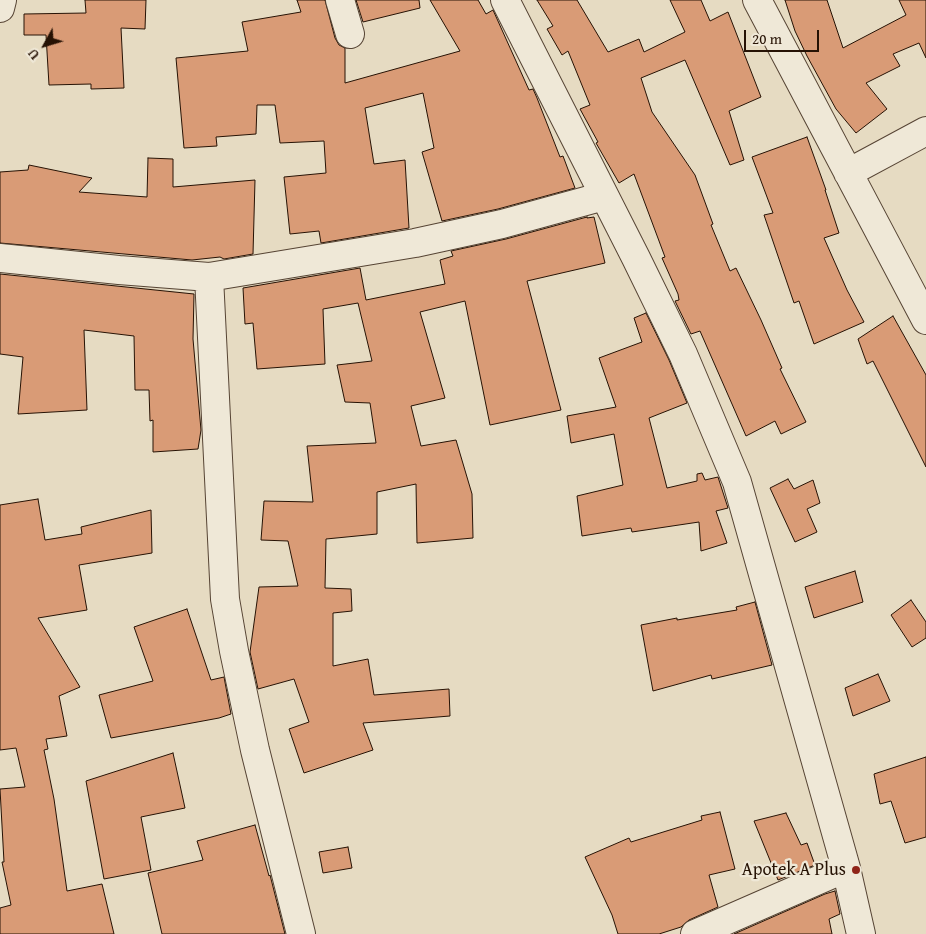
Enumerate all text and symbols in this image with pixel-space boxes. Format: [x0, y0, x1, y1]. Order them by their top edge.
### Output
north arrow [20, 20, 70, 70]
scale bar [746, 20, 821, 52]
text: 20 m [752, 28, 782, 49]
text: U [23, 44, 44, 64]
place label: Apotek A Plus [742, 859, 846, 881]
marker: Apotek A Plus [850, 864, 862, 876]

